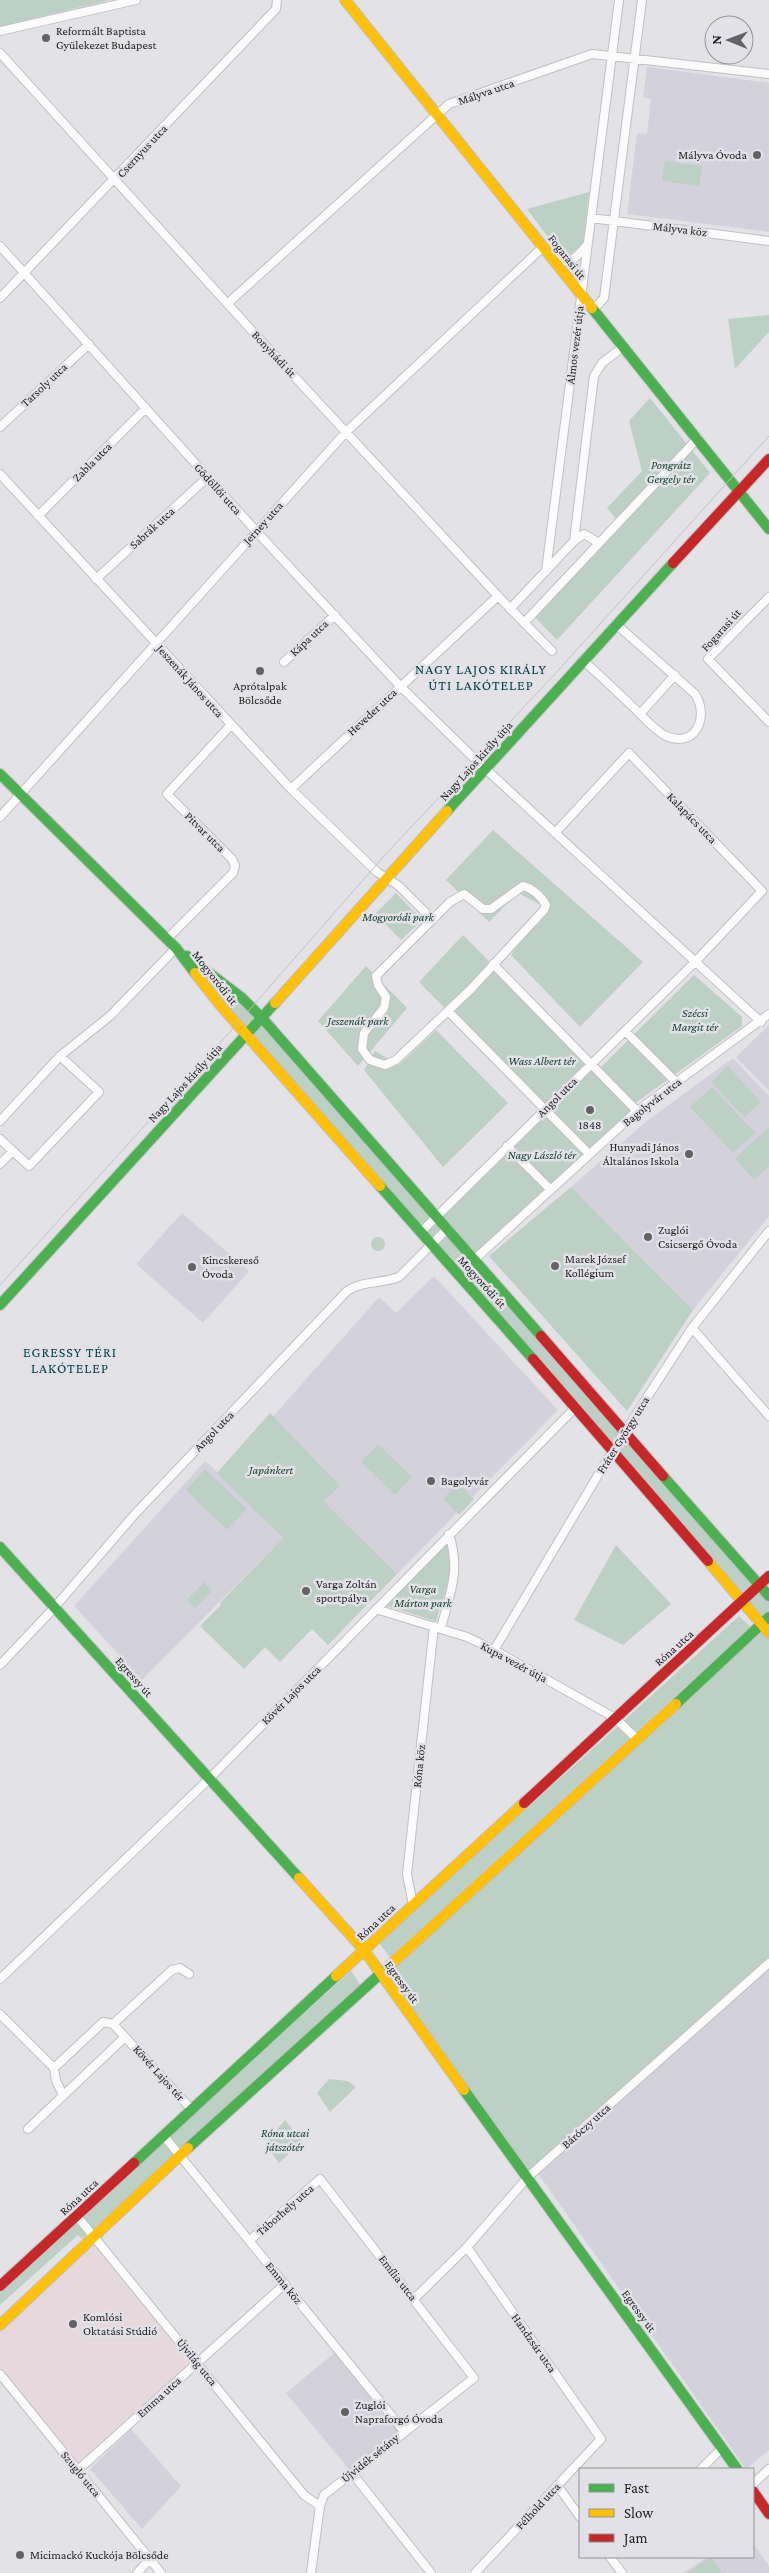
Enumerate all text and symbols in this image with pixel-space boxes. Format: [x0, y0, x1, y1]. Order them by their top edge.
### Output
north arrow [704, 15, 754, 65]
place label: Reformált Baptista Gyülekezet Budapest [56, 24, 157, 52]
marker: Reformált Baptista Gyülekezet Budapest [40, 32, 52, 44]
text: N [708, 34, 724, 45]
street label: Mályva utca [456, 76, 516, 108]
street label: Csernyus utca [114, 121, 170, 180]
place label: Mályva Óvoda [678, 148, 747, 162]
marker: Mályva Óvoda [751, 149, 763, 161]
street label: Mályva köz [652, 219, 708, 239]
street label: Fogarasi út [545, 232, 589, 283]
street label: Álmos vezér útja [563, 305, 587, 385]
street label: Bonyhádi út [249, 328, 300, 381]
street label: Tarsoly utca [18, 360, 70, 410]
street label: Zabla utca [69, 439, 115, 485]
park label: Pongrátz Gergely tér [647, 458, 696, 486]
street label: Gödöllői utca [191, 460, 245, 518]
street label: Jerney utca [239, 498, 286, 548]
street label: Sabrák utca [127, 504, 178, 552]
street label: Fogarasi út [698, 605, 745, 654]
street label: Kápa utca [287, 616, 331, 659]
street label: Jeszenák János utca [153, 641, 227, 721]
district label: NAGY LAJOS KIRÁLY ÚTI LAKÓTELEP [415, 661, 547, 693]
marker: Aprótalpak Bölcsőde [254, 665, 266, 677]
place label: Aprótalpak Bölcsőde [233, 679, 287, 707]
street label: Heveder utca [344, 685, 400, 739]
street label: Nagy Lajos király útja [436, 718, 516, 804]
street label: Kalapács utca [664, 790, 720, 847]
street label: Pitvar utca [182, 809, 228, 855]
park label: Mogyoródi park [361, 910, 435, 924]
street label: Mogyoródi út [189, 948, 241, 1009]
park label: Szécsi Margit tér [671, 1006, 719, 1034]
park label: Jeszenák park [326, 1014, 389, 1028]
street label: Nagy Lajos király útja [145, 1040, 225, 1125]
park label: Wass Albert tér [508, 1054, 577, 1068]
street label: Angol utca [534, 1074, 580, 1120]
street label: Bagolyvár utca [620, 1074, 685, 1129]
marker: 1848 [584, 1104, 596, 1116]
place label: 1848 [578, 1118, 602, 1132]
place label: Hunyadi János Általános Iskola [603, 1140, 679, 1168]
park label: Nagy László tér [508, 1148, 577, 1162]
marker: Hunyadi János Általános Iskola [683, 1148, 695, 1160]
place label: Zuglói Csicsergő Óvoda [658, 1223, 738, 1251]
marker: Zuglói Csicsergő Óvoda [642, 1231, 654, 1243]
place label: Marek József Kollégium [565, 1252, 627, 1280]
place label: Kincskereső Óvoda [202, 1253, 259, 1281]
street label: Mogyoródi út [455, 1253, 510, 1312]
marker: Marek József Kollégium [549, 1260, 561, 1272]
marker: Kincskereső Óvoda [186, 1261, 198, 1273]
district label: EGRESSY TÉRI LAKÓTELEP [23, 1344, 117, 1376]
street label: Fráter György utca [594, 1393, 653, 1476]
street label: Angol utca [191, 1407, 237, 1454]
park label: Japánkert [247, 1463, 293, 1477]
place label: Bagolyvár [441, 1474, 490, 1488]
marker: Bagolyvár [425, 1475, 437, 1487]
place label: Varga Zoltán sportpálya [316, 1577, 377, 1605]
park label: Varga Márton park [393, 1582, 452, 1610]
marker: Varga Zoltán sportpálya [300, 1585, 312, 1597]
street label: Róna utca [652, 1627, 697, 1669]
street label: Kupa vezér útja [478, 1639, 550, 1686]
street label: Egressy út [112, 1654, 156, 1701]
street label: Kövér Lajos utca [258, 1662, 324, 1728]
street label: Róna köz [410, 1744, 428, 1788]
street label: Róna utca [354, 1900, 398, 1943]
street label: Egressy út [382, 1958, 423, 2007]
street label: Kövér Lajos tér [130, 2042, 188, 2104]
street label: Báróczy utca [559, 2100, 614, 2151]
park label: Róna utcai játszótér [261, 2126, 310, 2154]
street label: Róna utca [57, 2175, 101, 2218]
street label: Táborhely utca [253, 2181, 317, 2239]
street label: Emília utca [376, 2252, 420, 2304]
street label: Emma köz [263, 2259, 305, 2307]
street label: Egressy út [619, 2287, 660, 2336]
place label: Komlósi Oktatási Stúdió [83, 2310, 157, 2338]
street label: Handzsár utca [509, 2311, 560, 2376]
marker: Komlósi Oktatási Stúdió [67, 2318, 79, 2330]
street label: Újvilág utca [174, 2335, 221, 2389]
street label: Emma utca [134, 2373, 184, 2420]
place label: Zuglói Napraforgó Óvoda [355, 2398, 443, 2426]
marker: Zuglói Napraforgó Óvoda [339, 2406, 351, 2418]
street label: Újvidék sétány [338, 2430, 402, 2486]
street label: Szugló utca [58, 2448, 104, 2500]
legend [579, 2468, 754, 2558]
street label: Félhold utca [513, 2479, 564, 2532]
text: Fast [624, 2480, 650, 2496]
text: Slow [624, 2505, 654, 2521]
text: Jam [622, 2530, 647, 2547]
place label: Micimackó Kuckója Bölcsőde [30, 2548, 168, 2562]
marker: Micimackó Kuckója Bölcsőde [14, 2549, 26, 2561]

